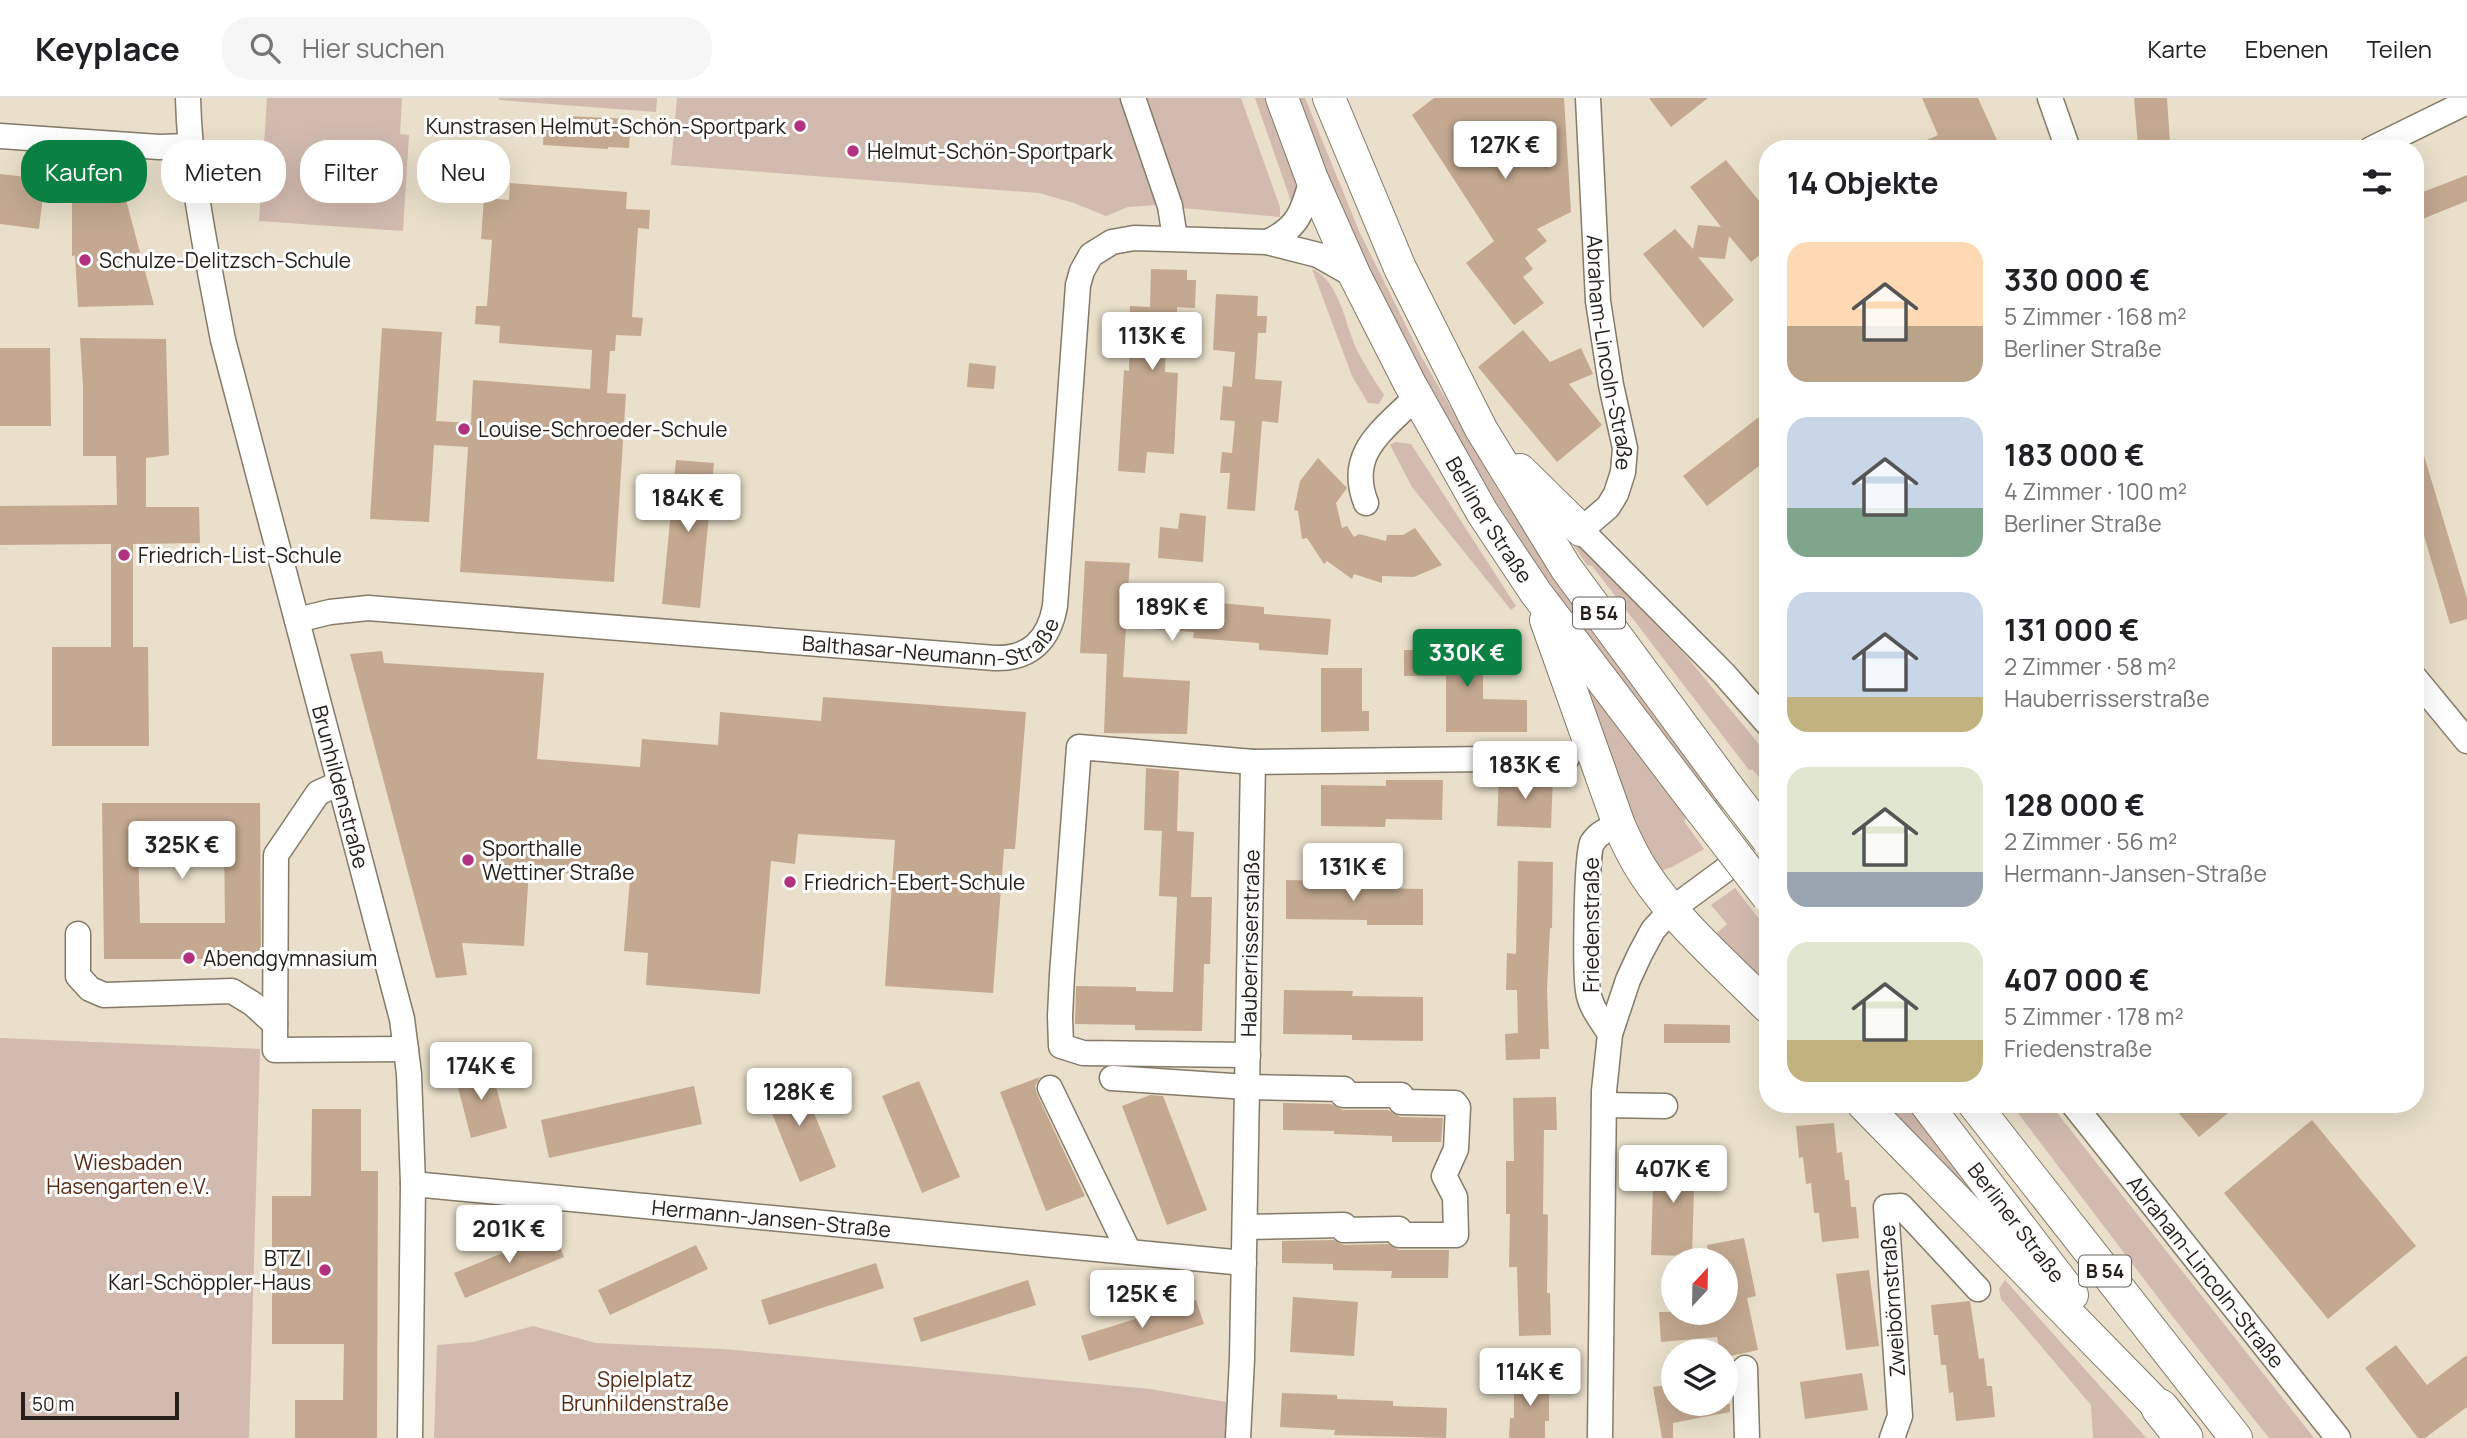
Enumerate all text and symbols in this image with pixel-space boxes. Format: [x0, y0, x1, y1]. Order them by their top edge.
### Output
search box [222, 17, 712, 80]
text: Keyplace [35, 26, 180, 71]
icon: search [246, 29, 284, 67]
text: Hier suchen [302, 30, 445, 66]
text: Karte [2147, 32, 2207, 65]
text: Ebenen [2245, 32, 2328, 65]
text: Teilen [2366, 32, 2432, 65]
place label: Kunstrasen Helmut-Schön-Sportpark [426, 112, 787, 140]
marker: Kunstrasen Helmut-Schön-Sportpark [792, 118, 808, 134]
pin: 127K € [1448, 122, 1562, 181]
text: 127K € [1470, 128, 1540, 160]
place label: Helmut-Schön-Sportpark [867, 137, 1113, 165]
chip: Kaufen [21, 140, 147, 203]
chip: Mieten [161, 140, 286, 203]
chip: Filter [300, 140, 403, 203]
chip: Neu [417, 140, 510, 203]
marker: Helmut-Schön-Sportpark [845, 143, 861, 159]
text: 14 Objekte [1787, 162, 1938, 203]
icon: filters [2358, 163, 2396, 201]
street label: Abraham-Lincoln-Straße [1581, 234, 1639, 472]
place label: Schulze-Delitzsch-Schule [99, 246, 351, 274]
marker: Schulze-Delitzsch-Schule [77, 252, 93, 268]
text: 330 000 € [2004, 259, 2150, 300]
icon: home [1843, 270, 1927, 354]
text: 5 Zimmer · 168 m² [2004, 300, 2186, 332]
pin: 113K € [1095, 313, 1209, 372]
text: 113K € [1118, 319, 1186, 351]
text: Berliner Straße [2004, 332, 2162, 364]
place label: Louise-Schroeder-Schule [478, 415, 728, 443]
marker: Louise-Schroeder-Schule [456, 421, 472, 437]
text: 183 000 € [2004, 434, 2145, 475]
icon: home [1843, 445, 1927, 529]
street label: Berliner Straße [1440, 451, 1539, 588]
pin: 184K € [631, 474, 745, 534]
text: 4 Zimmer · 100 m² [2004, 475, 2187, 507]
text: 184K € [652, 481, 724, 513]
text: Berliner Straße [2004, 507, 2162, 539]
place label: Friedrich-List-Schule [138, 541, 342, 569]
marker: Friedrich-List-Schule [116, 547, 132, 563]
pin: 189K € [1115, 584, 1229, 643]
text: 189K € [1135, 590, 1209, 622]
road number: B 54 [1573, 598, 1625, 628]
text: 131 000 € [2004, 609, 2139, 650]
street label: Balthasar-Neumann-Straße [801, 614, 1065, 672]
icon: home [1843, 620, 1927, 704]
pin: 330K € [1410, 630, 1524, 689]
text: 330K € [1429, 636, 1505, 668]
text: 2 Zimmer · 58 m² [2004, 650, 2176, 682]
text: Hauberrisserstraße [2004, 682, 2210, 714]
street label: Brunhildenstraße [306, 702, 376, 872]
pin: 183K € [1468, 742, 1582, 801]
text: 183K € [1489, 748, 1561, 780]
text: 128 000 € [2004, 784, 2145, 825]
icon: home [1843, 795, 1927, 879]
pin: 325K € [125, 822, 239, 881]
text: 2 Zimmer · 56 m² [2004, 825, 2177, 857]
text: 325K € [144, 828, 220, 860]
place label: Sporthalle Wettiner Straße [482, 834, 635, 886]
pin: 131K € [1296, 844, 1410, 903]
street label: Hauberrisserstraße [1234, 849, 1265, 1037]
text: 131K € [1319, 850, 1387, 882]
marker: Sporthalle Wettiner Straße [460, 852, 476, 868]
street label: Friedenstraße [1577, 857, 1605, 993]
text: Hermann-Jansen-Straße [2004, 857, 2267, 889]
place label: Friedrich-Ebert-Schule [804, 868, 1025, 896]
marker: Friedrich-Ebert-Schule [782, 874, 798, 890]
place label: Abendgymnasium [203, 944, 377, 972]
marker: Abendgymnasium [181, 950, 197, 966]
text: 407 000 € [2004, 959, 2150, 1000]
icon: home [1843, 970, 1927, 1054]
text: 5 Zimmer · 178 m² [2004, 1000, 2184, 1032]
text: Friedenstraße [2004, 1032, 2152, 1064]
pin: 174K € [424, 1042, 538, 1102]
text: 174K € [446, 1049, 516, 1081]
pin: 128K € [742, 1068, 856, 1128]
text: 128K € [763, 1075, 835, 1107]
pin: 407K € [1616, 1146, 1730, 1205]
park label: Wiesbaden Hasengarten e.V. [46, 1148, 210, 1200]
text: 407K € [1635, 1152, 1711, 1184]
street label: Berliner Straße [1962, 1157, 2071, 1288]
street label: Abraham-Lincoln-Straße [2121, 1170, 2291, 1374]
street label: Hermann-Jansen-Straße [651, 1193, 892, 1243]
pin: 201K € [452, 1206, 566, 1265]
text: 201K € [472, 1212, 546, 1244]
street label: Zweibörnstraße [1873, 1224, 1911, 1378]
place label: BTZ I Karl-Schöppler-Haus [108, 1244, 311, 1296]
north arrow [1661, 1248, 1738, 1325]
map controls [1661, 1248, 1738, 1416]
road number: B 54 [2079, 1256, 2131, 1287]
marker: BTZ I Karl-Schöppler-Haus [317, 1262, 333, 1278]
pin: 125K € [1085, 1270, 1199, 1330]
text: 125K € [1106, 1277, 1178, 1309]
button: layers [1661, 1339, 1738, 1416]
pin: 114K € [1473, 1348, 1587, 1408]
text: 114K € [1496, 1355, 1564, 1387]
park label: Spielplatz Brunhildenstraße [561, 1365, 729, 1417]
scale bar [21, 1389, 178, 1421]
text: 50 m [32, 1391, 74, 1417]

